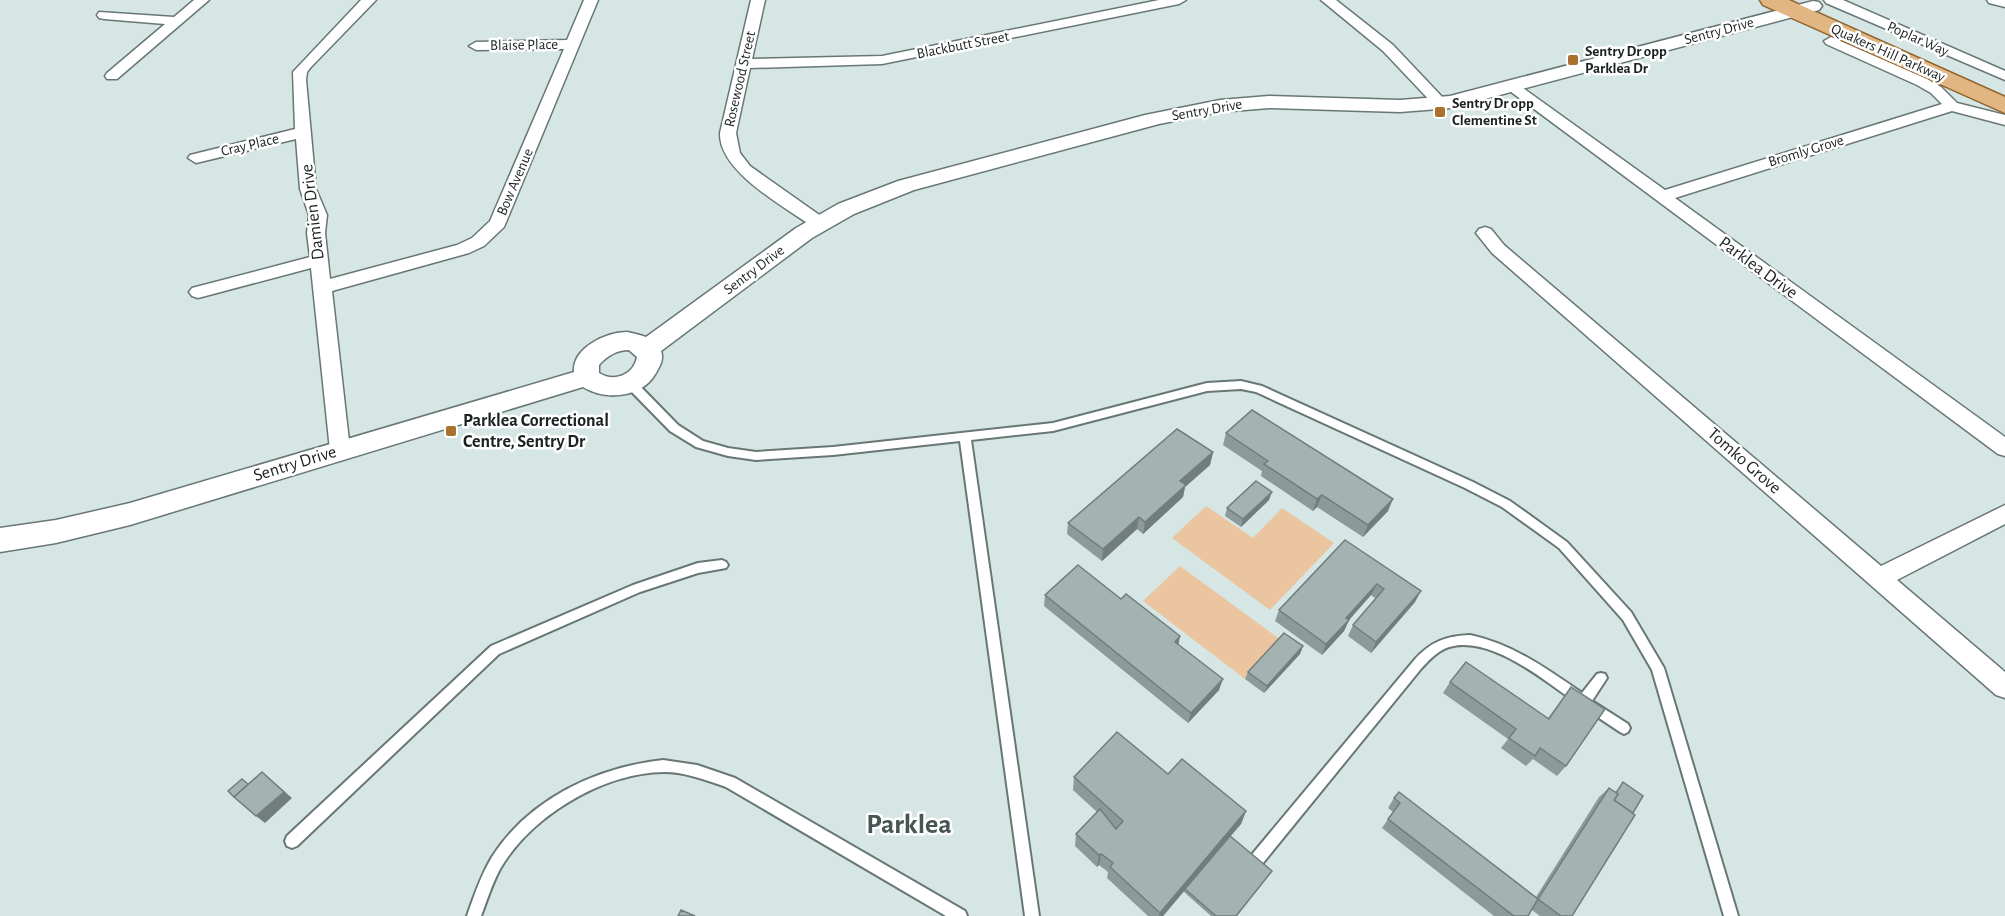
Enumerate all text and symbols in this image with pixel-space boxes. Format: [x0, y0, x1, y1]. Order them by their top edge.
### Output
street label: Sentry Drive [1683, 15, 1755, 47]
street label: Poplar Way [1885, 19, 1952, 59]
street label: Quakers Hill Parkway [1829, 21, 1948, 85]
street label: Rosewood Street [722, 29, 758, 128]
street label: Blackbutt Street [915, 29, 1011, 61]
street label: Blaise Place [490, 37, 558, 53]
place label: Sentry Dr opp Parklea Dr [1585, 44, 1667, 76]
marker: Sentry Dr opp Parklea Dr [1566, 53, 1580, 67]
street label: Sentry Drive [1171, 96, 1244, 124]
place label: Sentry Dr opp Clementine St [1452, 96, 1537, 128]
marker: Sentry Dr opp Clementine St [1433, 105, 1447, 119]
street label: Cray Place [220, 131, 280, 159]
street label: Bromly Grove [1766, 132, 1846, 170]
street label: Bow Avenue [494, 146, 536, 218]
street label: Damien Drive [298, 163, 328, 261]
street label: Parklea Drive [1715, 234, 1801, 302]
street label: Sentry Drive [721, 242, 787, 297]
place label: Parklea Correctional Centre, Sentry Dr [463, 412, 609, 451]
marker: Parklea Correctional Centre, Sentry Dr [444, 424, 458, 438]
street label: Tomko Grove [1704, 424, 1784, 498]
street label: Sentry Drive [251, 443, 339, 485]
district label: Parklea [866, 811, 952, 839]

